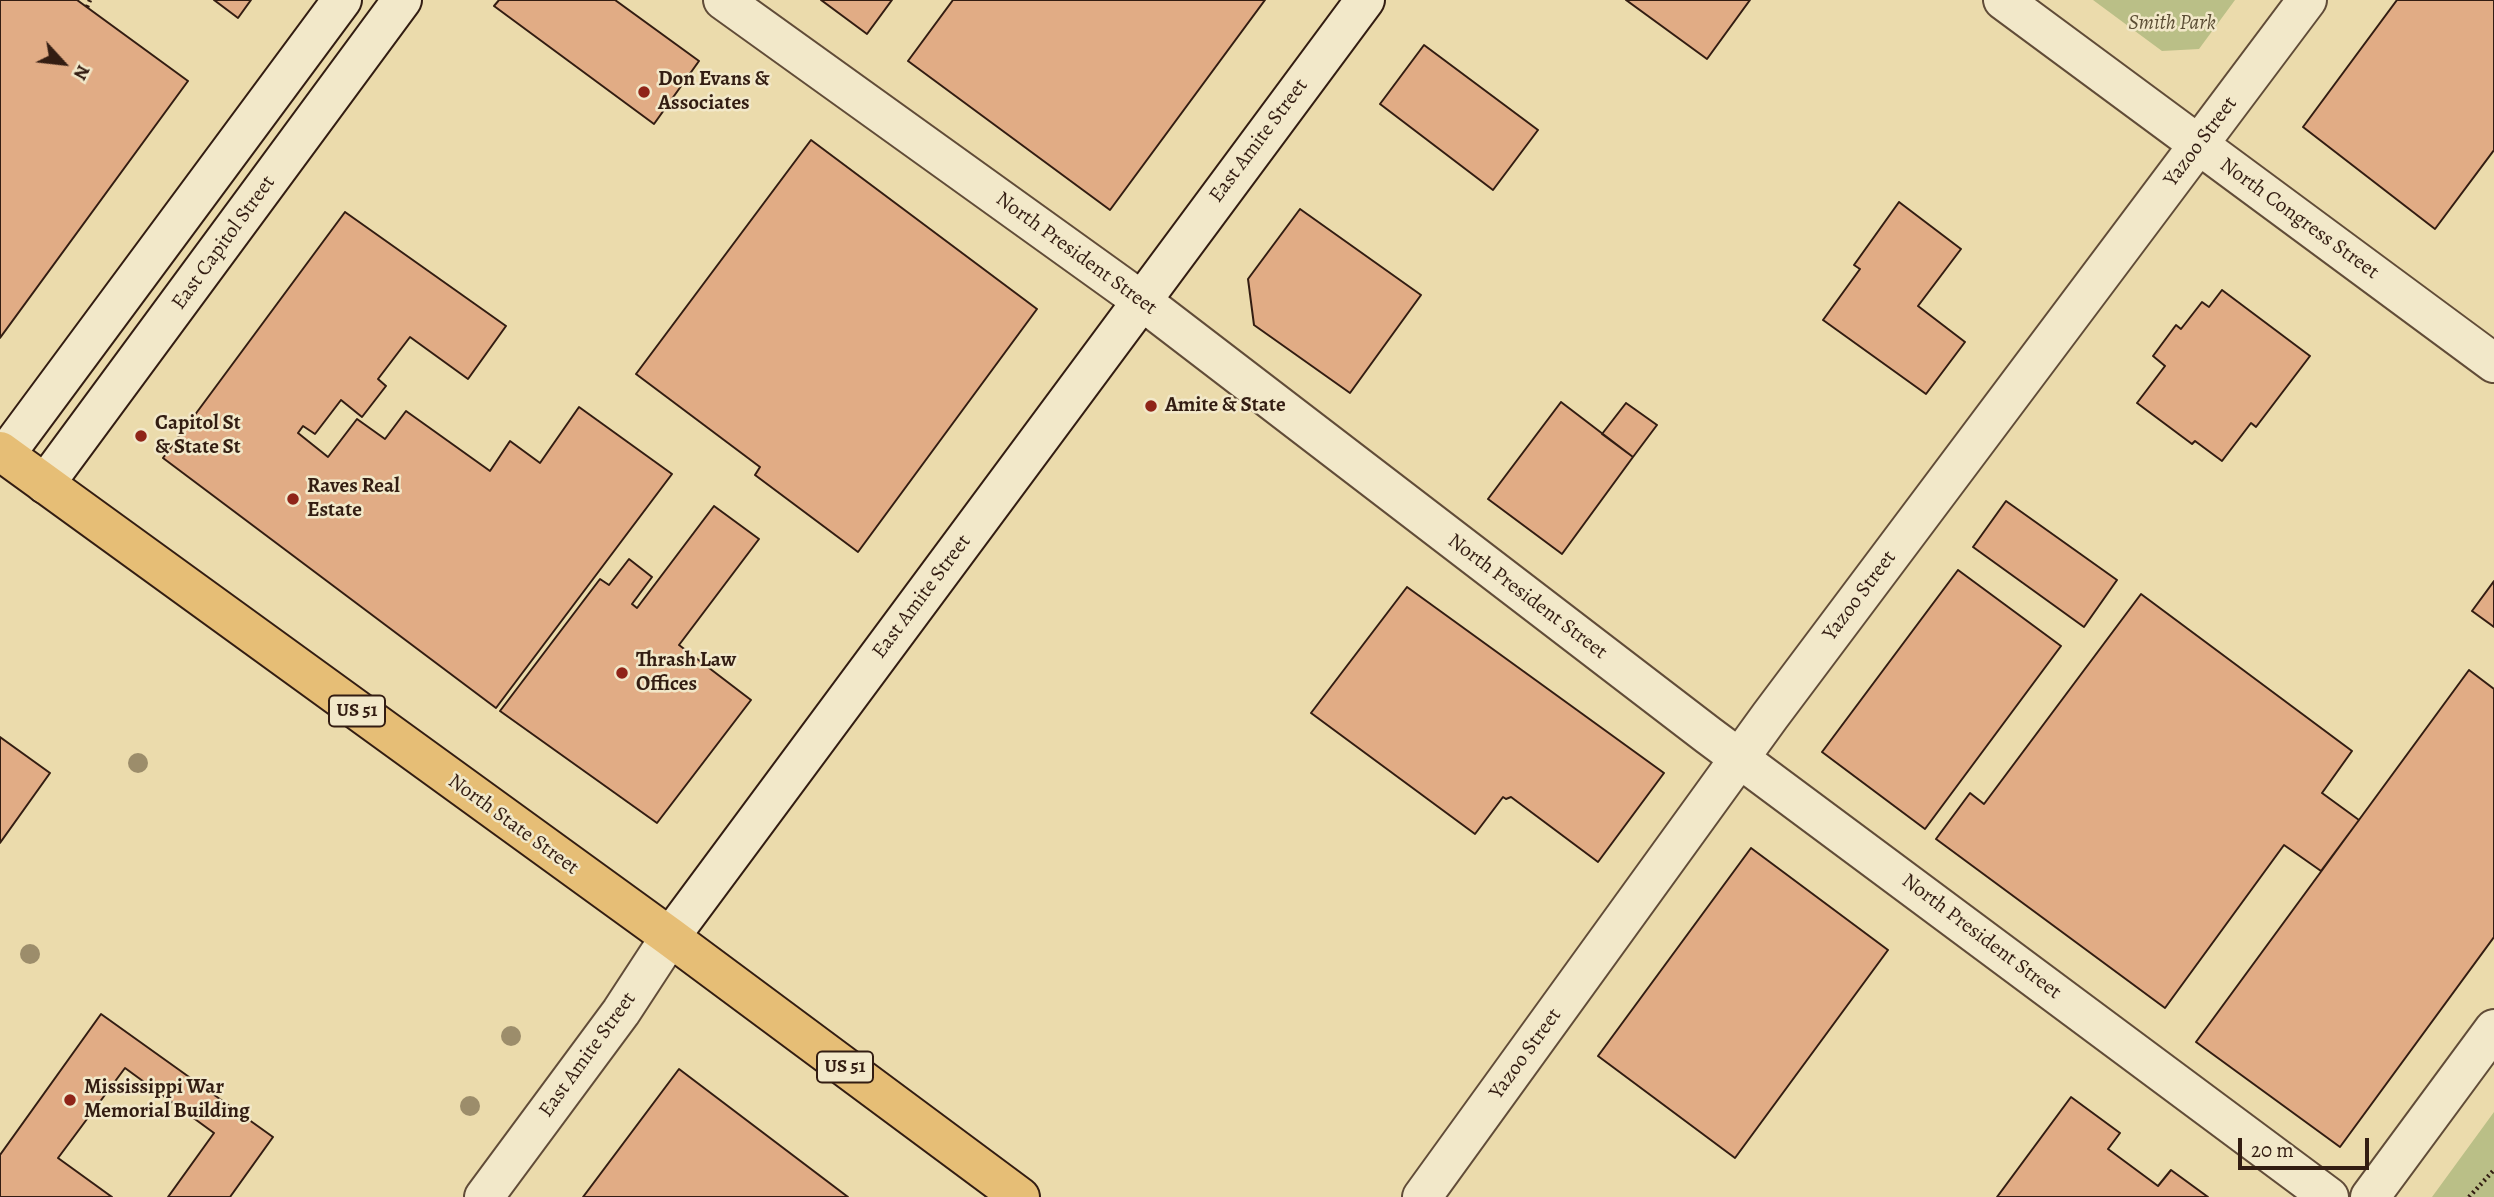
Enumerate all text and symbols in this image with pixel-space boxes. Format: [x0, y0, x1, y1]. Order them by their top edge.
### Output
park label: Smith Park [2128, 11, 2216, 37]
north arrow [28, 28, 98, 98]
text: N [67, 60, 96, 85]
place label: Don Evans & Associates [658, 67, 770, 117]
street label: East Amite Street [1204, 74, 1314, 208]
marker: Don Evans & Associates [636, 84, 652, 100]
street label: Yazoo Street [2159, 92, 2243, 192]
street label: North Congress Street [2214, 153, 2384, 285]
street label: East Capitol Street [167, 171, 281, 315]
street label: North President Street [990, 187, 1162, 321]
place label: Amite & State [1165, 393, 1286, 419]
marker: Amite & State [1143, 398, 1159, 414]
place label: Capitol St & State St [155, 411, 241, 461]
marker: Capitol St & State St [133, 428, 149, 444]
place label: Raves Real Estate [307, 474, 400, 524]
marker: Raves Real Estate [285, 491, 301, 507]
street label: North President Street [1442, 529, 1612, 665]
street label: East Amite Street [867, 530, 977, 664]
street label: Yazoo Street [1818, 546, 1902, 646]
place label: Thrash Law Offices [636, 648, 736, 698]
marker: Thrash Law Offices [614, 665, 630, 681]
road number: US 51 [329, 696, 385, 726]
street label: North State Street [443, 769, 583, 881]
street label: North President Street [1896, 869, 2066, 1005]
street label: East Amite Street [534, 987, 642, 1123]
street label: Yazoo Street [1485, 1004, 1567, 1104]
road number: US 51 [817, 1051, 873, 1082]
place label: Mississippi War Memorial Building [84, 1075, 250, 1125]
marker: Mississippi War Memorial Building [62, 1092, 78, 1108]
scale bar [2242, 1124, 2373, 1168]
text: 20 m [2251, 1136, 2294, 1164]

